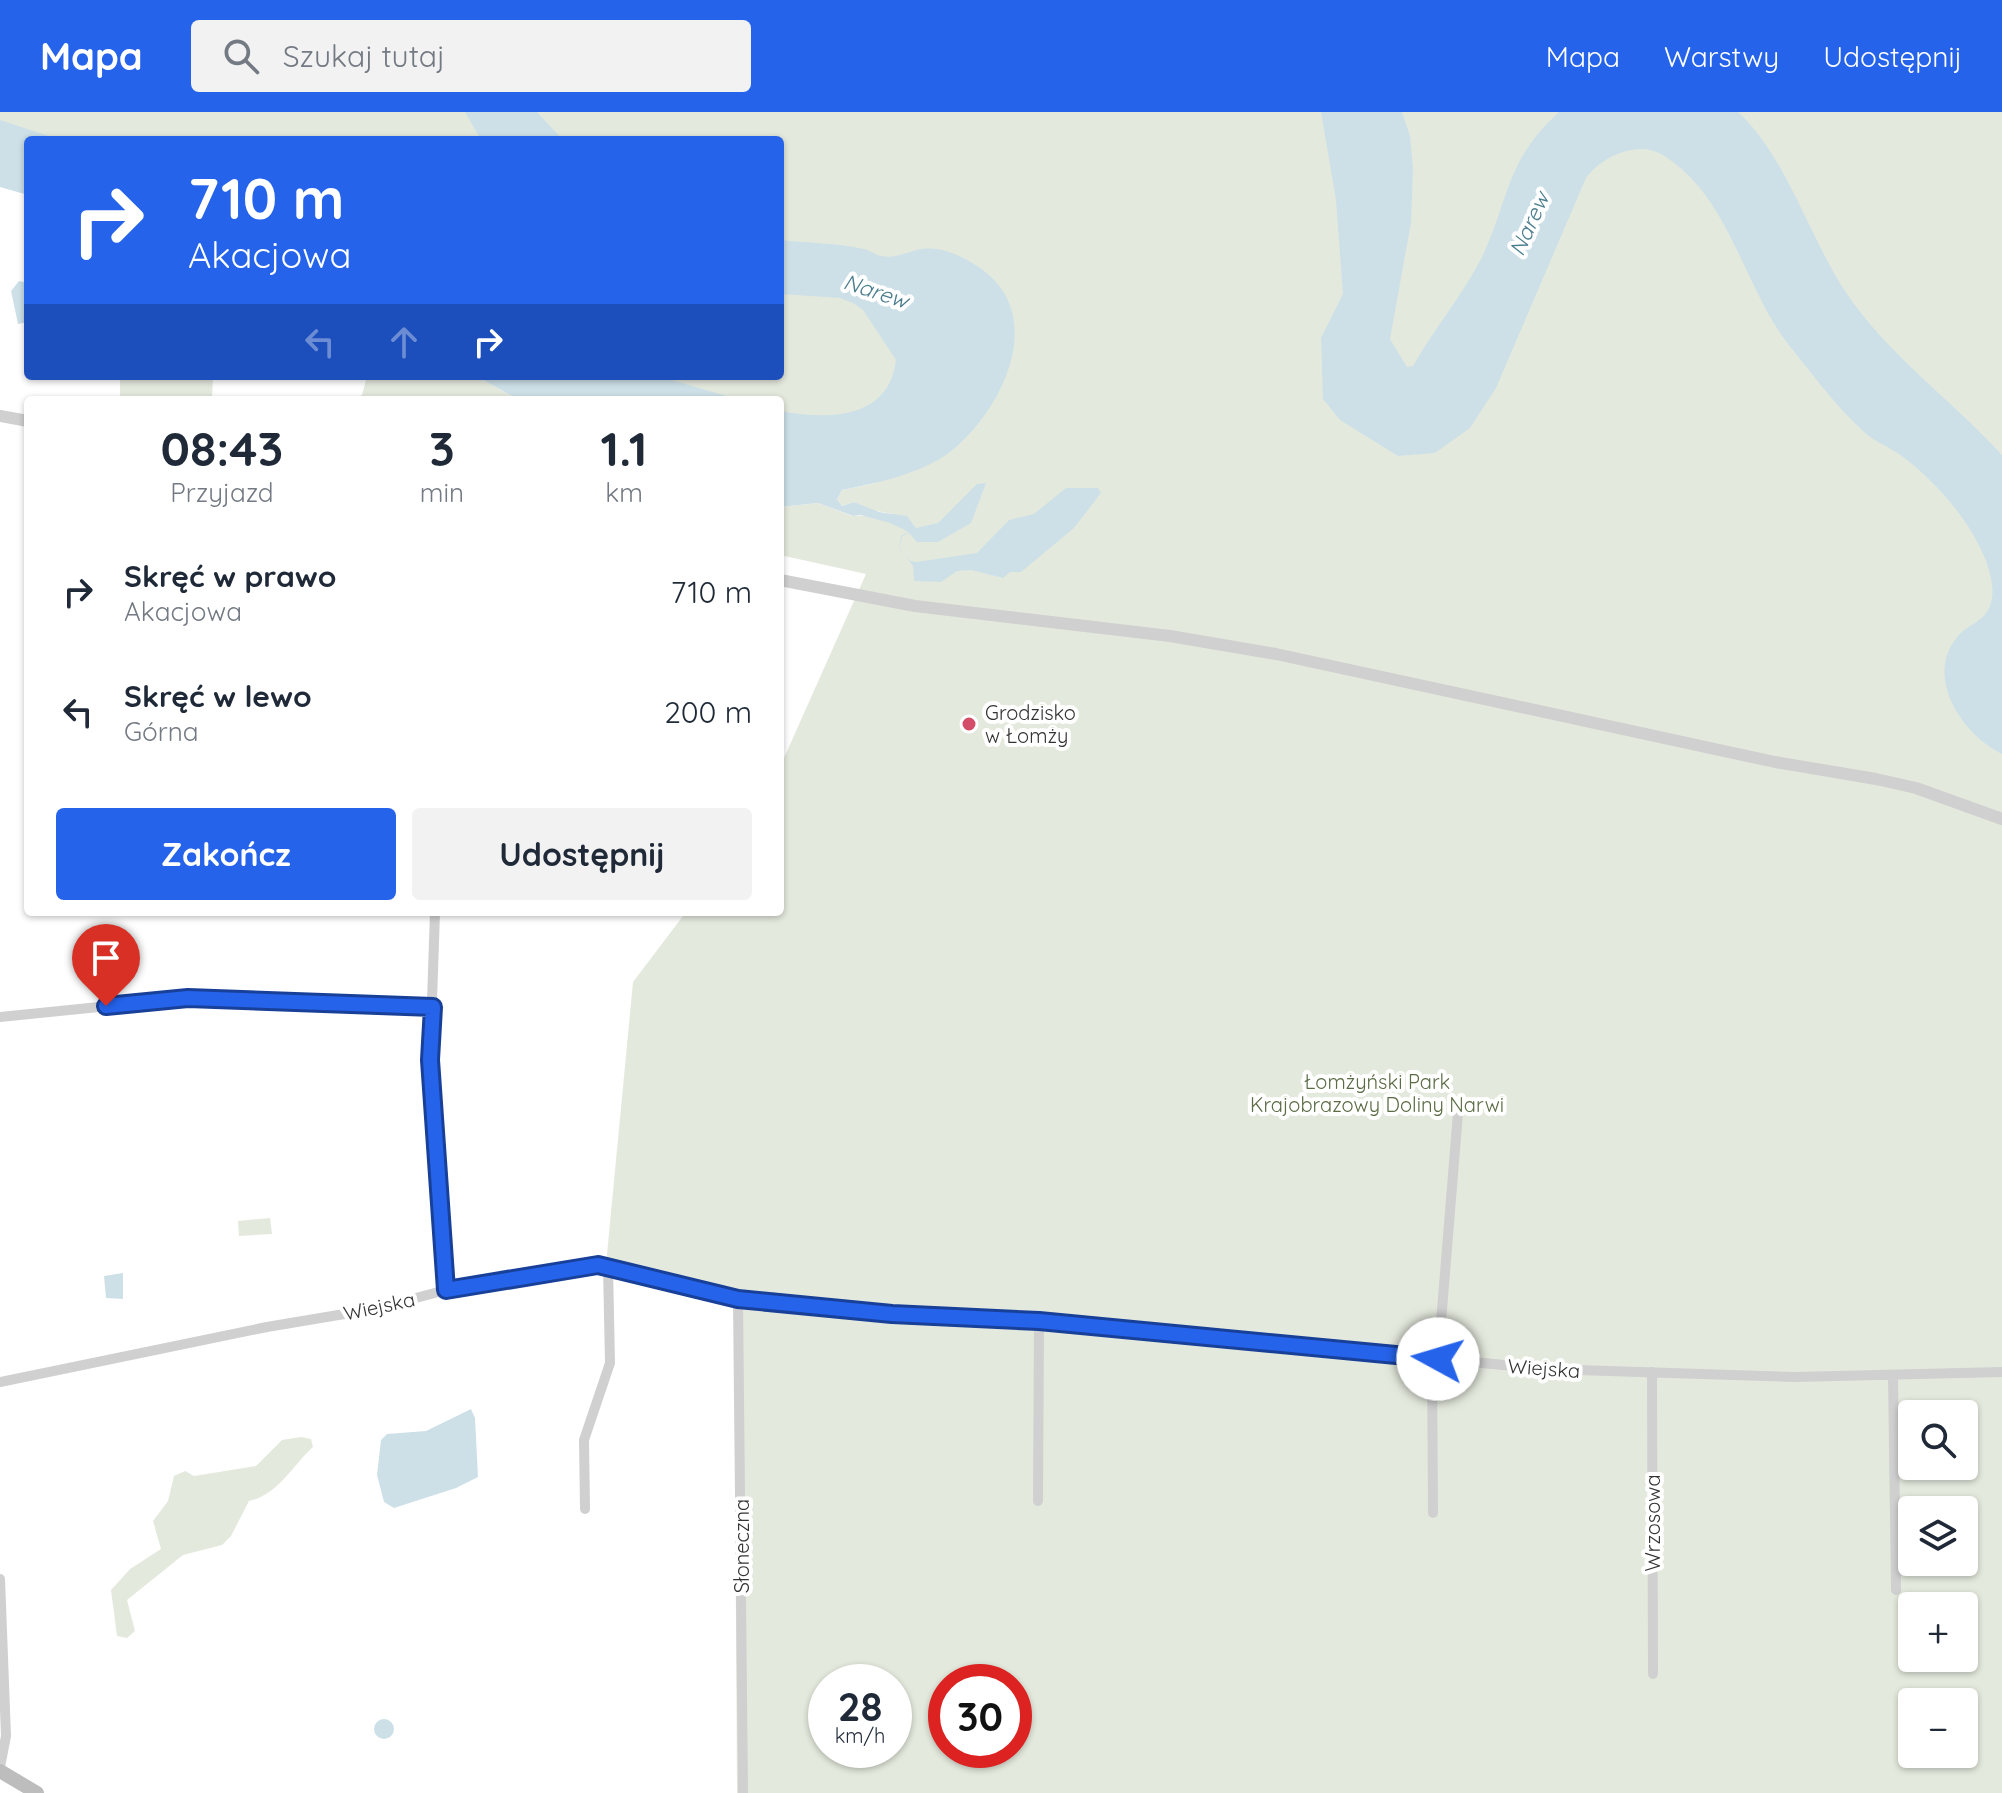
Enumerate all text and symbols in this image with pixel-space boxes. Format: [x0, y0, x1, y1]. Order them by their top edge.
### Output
search box [191, 20, 751, 92]
text: Mapa [40, 32, 143, 80]
icon: search [219, 34, 263, 78]
text: Szukaj tutaj [283, 37, 445, 75]
text: Mapa [1546, 39, 1620, 74]
text: Warstwy [1664, 39, 1779, 74]
text: Udostępnij [1823, 39, 1962, 74]
text: 710 m [188, 163, 344, 233]
icon: right [56, 168, 160, 272]
water label: Narew [1503, 186, 1556, 260]
text: Akacjowa [188, 232, 351, 277]
water label: Narew [840, 267, 914, 315]
icon: left [298, 320, 342, 364]
icon: ahead [382, 320, 426, 364]
icon: right [466, 320, 510, 364]
text: 08:43 [160, 418, 283, 478]
text: 3 [429, 418, 455, 478]
text: 1.1 [601, 418, 648, 478]
text: Przyjazd [170, 476, 274, 509]
text: min [420, 476, 464, 509]
text: km [605, 476, 643, 509]
text: Skręć w prawo [124, 557, 336, 595]
icon: right [56, 570, 100, 614]
text: 710 m [671, 573, 752, 611]
text: Akacjowa [124, 595, 242, 628]
text: Skręć w lewo [124, 677, 312, 715]
icon: left [56, 690, 100, 734]
text: 200 m [664, 693, 752, 731]
place label: Grodzisko w Łomży [985, 700, 1076, 748]
text: Górna [124, 715, 199, 748]
marker: Grodzisko w Łomży [960, 715, 978, 733]
button: Zakończ [56, 808, 396, 900]
button: Udostępnij [412, 808, 752, 900]
pin [72, 924, 140, 1006]
icon: arrive [84, 936, 128, 980]
park label: Łomżyński Park Krajobrazowy Doliny Narwi [1250, 1069, 1504, 1117]
street label: Wiejska [341, 1286, 417, 1326]
position arrow [1396, 1317, 1480, 1401]
street label: Wiejska [1507, 1353, 1581, 1383]
map controls [1898, 1400, 1978, 1768]
button: search [1898, 1400, 1978, 1480]
street label: Wrzosowa [1640, 1474, 1665, 1572]
button: layers [1898, 1496, 1978, 1576]
street label: Słoneczna [729, 1499, 754, 1593]
button: + [1898, 1592, 1978, 1672]
speed limit sign: 30 [928, 1664, 1032, 1768]
text: 28 [838, 1681, 882, 1731]
button: − [1898, 1688, 1978, 1768]
text: km/h [835, 1723, 885, 1748]

